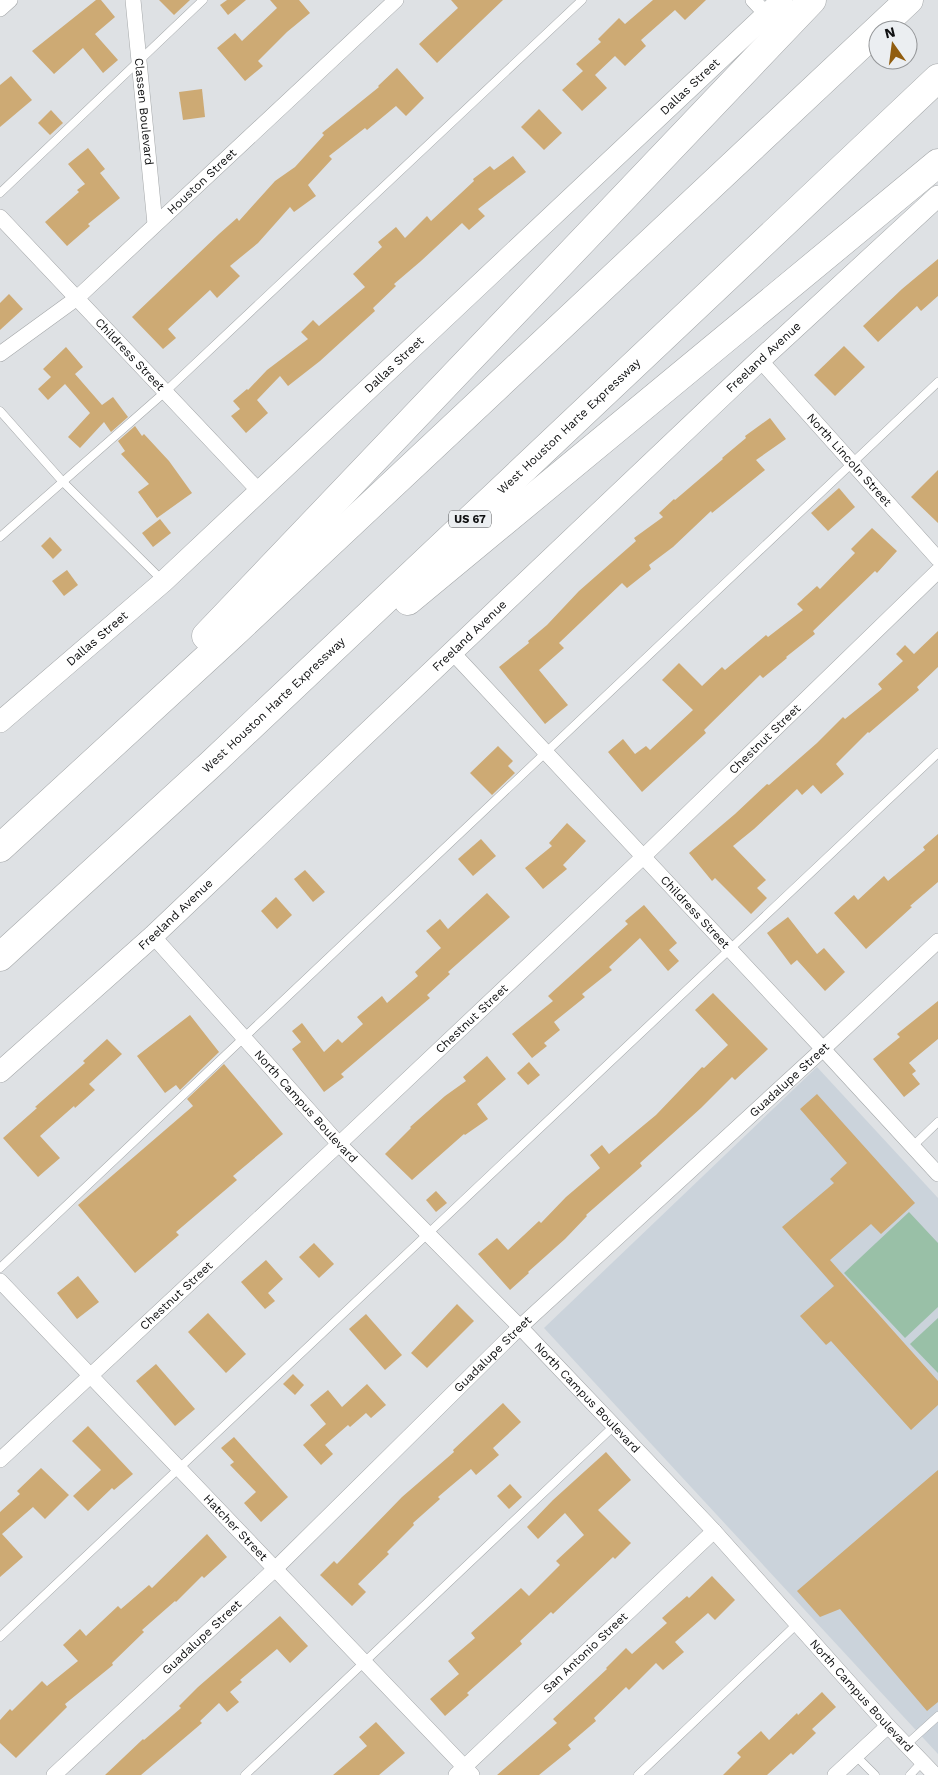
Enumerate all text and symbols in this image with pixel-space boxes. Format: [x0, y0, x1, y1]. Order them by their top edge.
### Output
north arrow [868, 20, 918, 70]
text: N [883, 23, 897, 41]
street label: Dallas Street [657, 55, 722, 118]
street label: Classen Boulevard [132, 57, 156, 166]
street label: Houston Street [164, 146, 239, 217]
street label: Childress Street [92, 315, 167, 394]
street label: Freeland Avenue [723, 319, 804, 395]
street label: Dallas Street [361, 334, 427, 396]
street label: West Houston Harte Expressway [495, 355, 644, 497]
street label: North Lincoln Street [804, 410, 895, 509]
road number: US 67 [449, 510, 491, 528]
street label: Freeland Avenue [429, 597, 510, 674]
street label: Dallas Street [64, 608, 131, 669]
street label: West Houston Harte Expressway [199, 634, 349, 776]
street label: Chestnut Street [726, 701, 803, 777]
street label: Childress Street [658, 873, 733, 951]
street label: Freeland Avenue [135, 876, 216, 953]
street label: Chestnut Street [433, 981, 511, 1056]
street label: Guadalupe Street [747, 1040, 832, 1120]
street label: North Campus Boulevard [251, 1047, 360, 1166]
street label: Chestnut Street [137, 1258, 215, 1333]
street label: Guadalupe Street [451, 1313, 534, 1395]
street label: North Campus Boulevard [532, 1340, 643, 1456]
street label: Hatcher Street [201, 1492, 270, 1564]
street label: Guadalupe Street [159, 1597, 244, 1678]
street label: San Antonio Street [540, 1609, 630, 1696]
street label: North Campus Boulevard [807, 1636, 916, 1755]

